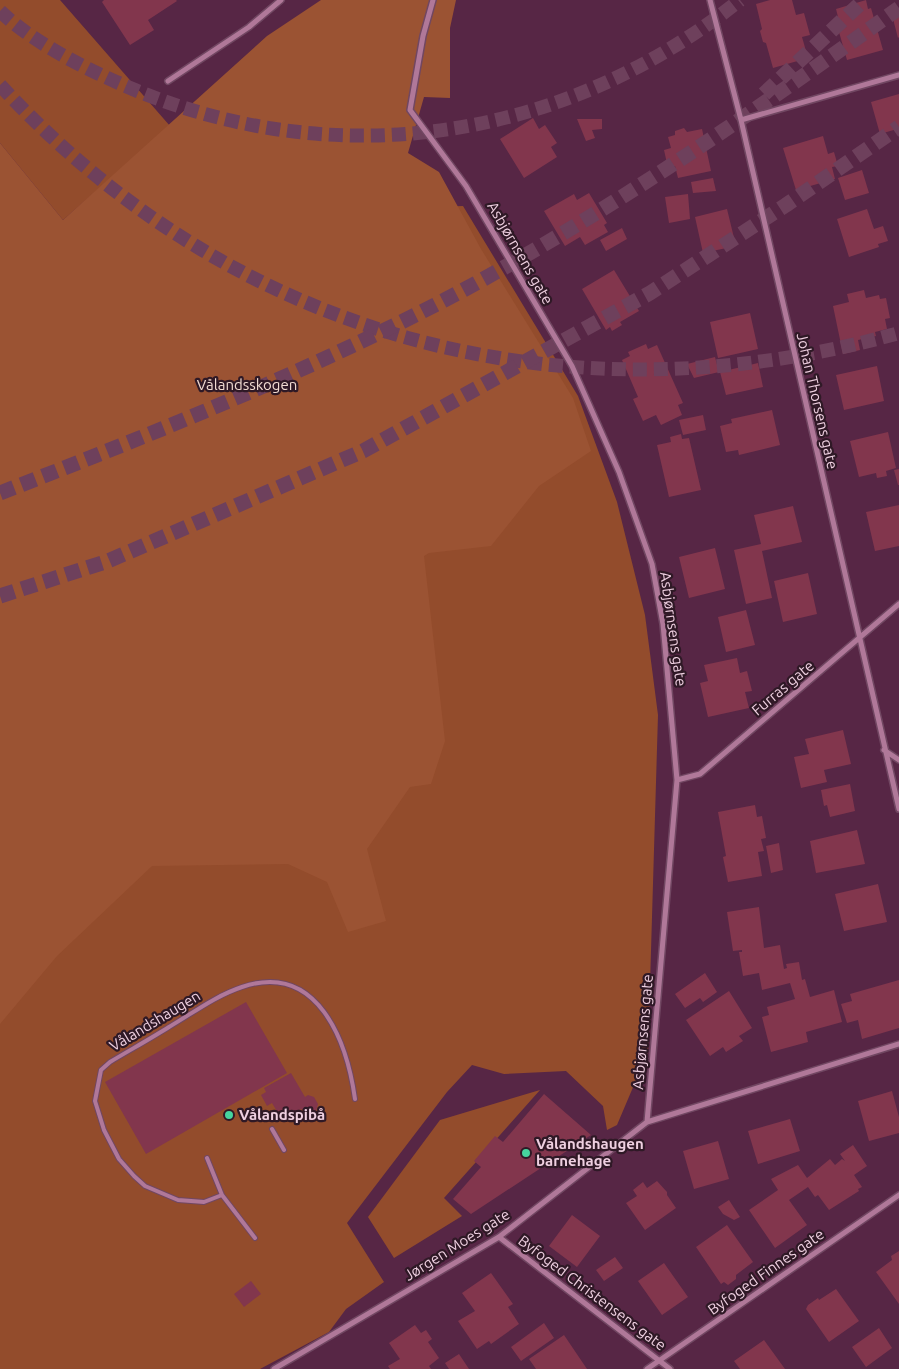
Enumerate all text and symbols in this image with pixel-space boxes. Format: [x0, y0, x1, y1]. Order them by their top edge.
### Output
street label: Asbjørnsens gate [484, 198, 557, 307]
street label: Johan Thorsens gate [794, 331, 841, 471]
park label: Vålandsskogen [197, 376, 297, 393]
street label: Asbjørnsens gate [657, 570, 690, 687]
street label: Furras gate [748, 657, 817, 718]
street label: Asbjørnsens gate [629, 974, 656, 1090]
street label: Vålandshaugen [106, 987, 203, 1054]
place label: Vålandspibå [239, 1106, 325, 1123]
marker: Vålandspibå [223, 1109, 235, 1121]
place label: Vålandshaugen barnehage [536, 1135, 644, 1169]
marker: Vålandshaugen barnehage [520, 1147, 532, 1159]
street label: Jørgen Moes gate [401, 1205, 513, 1284]
street label: Byfoged Finnes gate [704, 1225, 827, 1318]
street label: Byfoged Christensens gate [515, 1232, 669, 1354]

